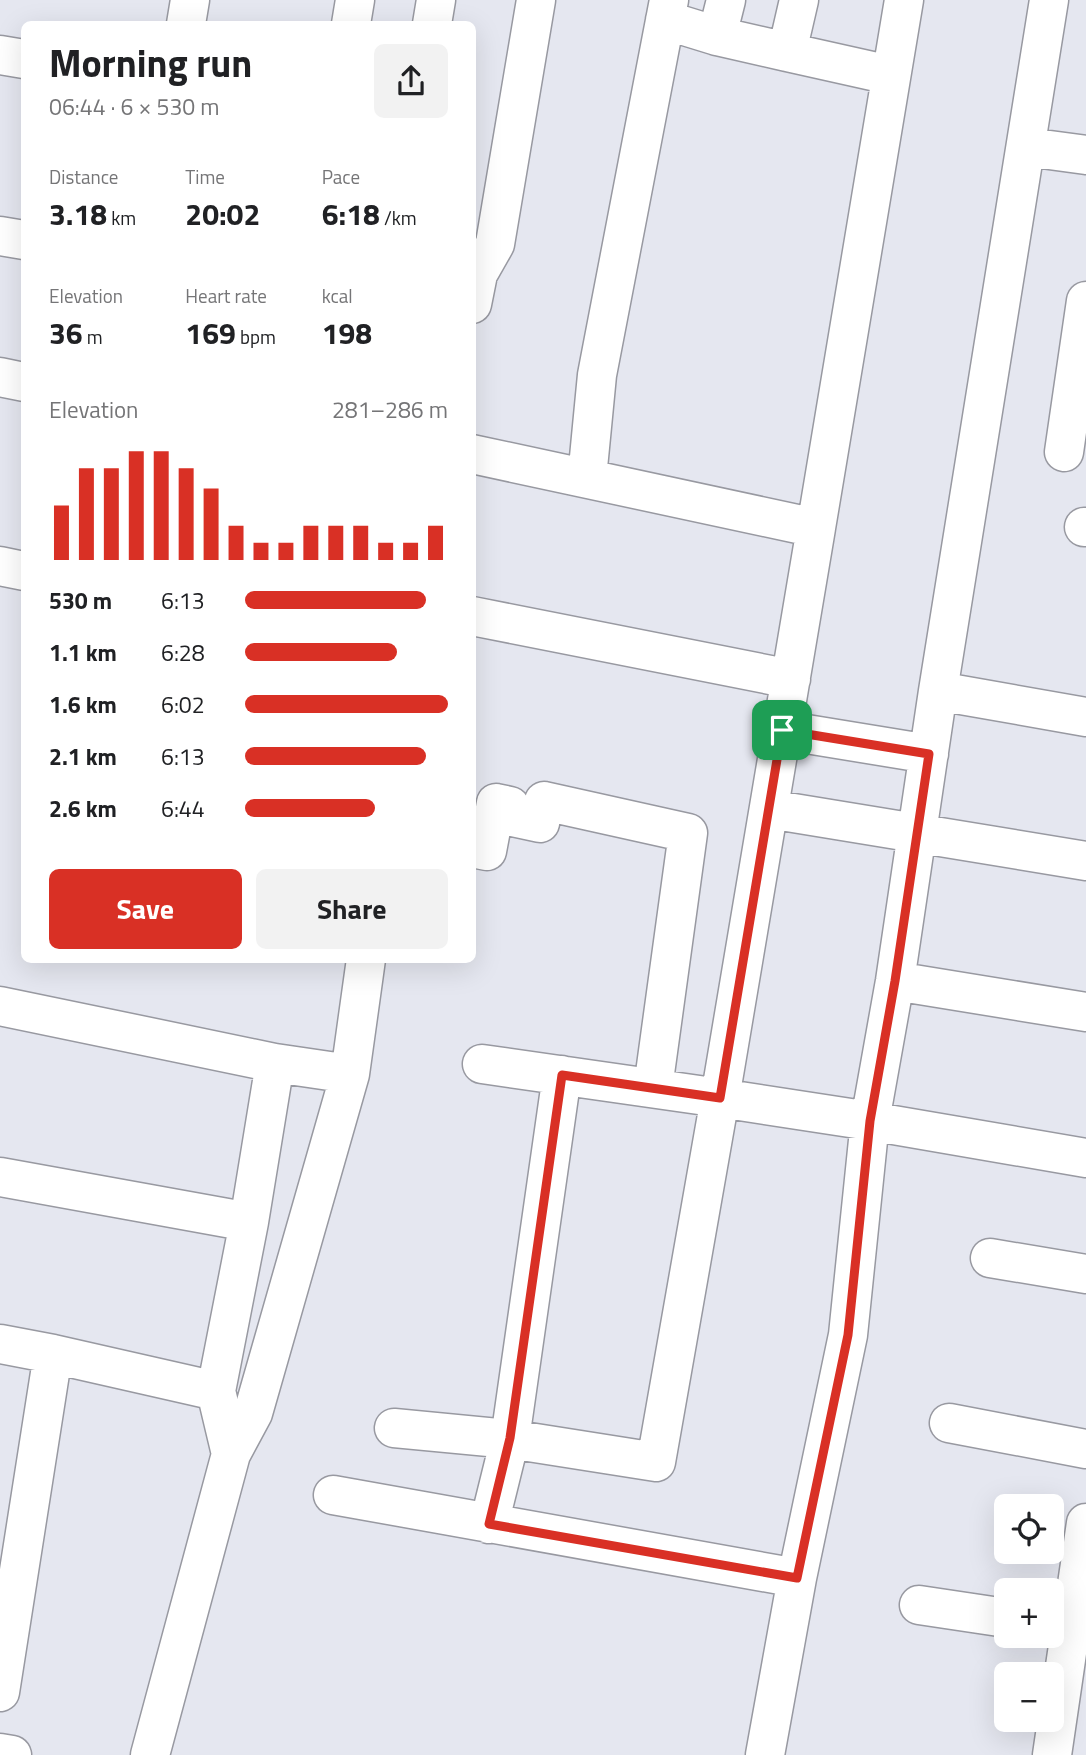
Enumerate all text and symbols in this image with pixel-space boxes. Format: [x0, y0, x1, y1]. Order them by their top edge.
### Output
text: Morning run [49, 34, 252, 92]
button: share [374, 44, 448, 118]
text: 06:44 · 6 × 530 m [49, 89, 219, 124]
text: Distance [49, 162, 118, 191]
text: Time [185, 162, 225, 191]
text: Pace [322, 162, 360, 191]
text: 3.18 [49, 191, 107, 237]
text: 20:02 [185, 191, 260, 237]
text: 6:18 [322, 191, 380, 237]
text: km [107, 203, 136, 232]
text: /km [380, 203, 417, 232]
text: Elevation [49, 281, 123, 310]
text: Heart rate [185, 281, 267, 310]
text: kcal [322, 281, 353, 310]
text: 36 [49, 310, 83, 356]
text: 169 [185, 310, 236, 356]
text: 198 [322, 310, 372, 356]
text: m [83, 322, 103, 351]
text: bpm [236, 322, 276, 351]
text: Elevation [49, 392, 138, 427]
text: 281–286 m [332, 392, 448, 427]
text: 530 m [49, 583, 112, 618]
text: 6:13 [161, 583, 205, 618]
text: 1.1 km [49, 635, 117, 670]
text: 6:28 [161, 635, 205, 670]
text: 1.6 km [49, 687, 117, 722]
text: 6:02 [161, 687, 205, 722]
pin [752, 700, 812, 760]
icon: arrive [763, 711, 801, 749]
text: 2.1 km [49, 739, 117, 774]
text: 6:13 [161, 739, 205, 774]
text: 2.6 km [49, 791, 117, 826]
text: 6:44 [161, 791, 205, 826]
button: Save [49, 869, 242, 949]
button: Share [256, 869, 448, 949]
map controls [994, 1494, 1064, 1732]
button: locate [994, 1494, 1064, 1564]
button: + [994, 1578, 1064, 1648]
button: − [994, 1662, 1064, 1732]

